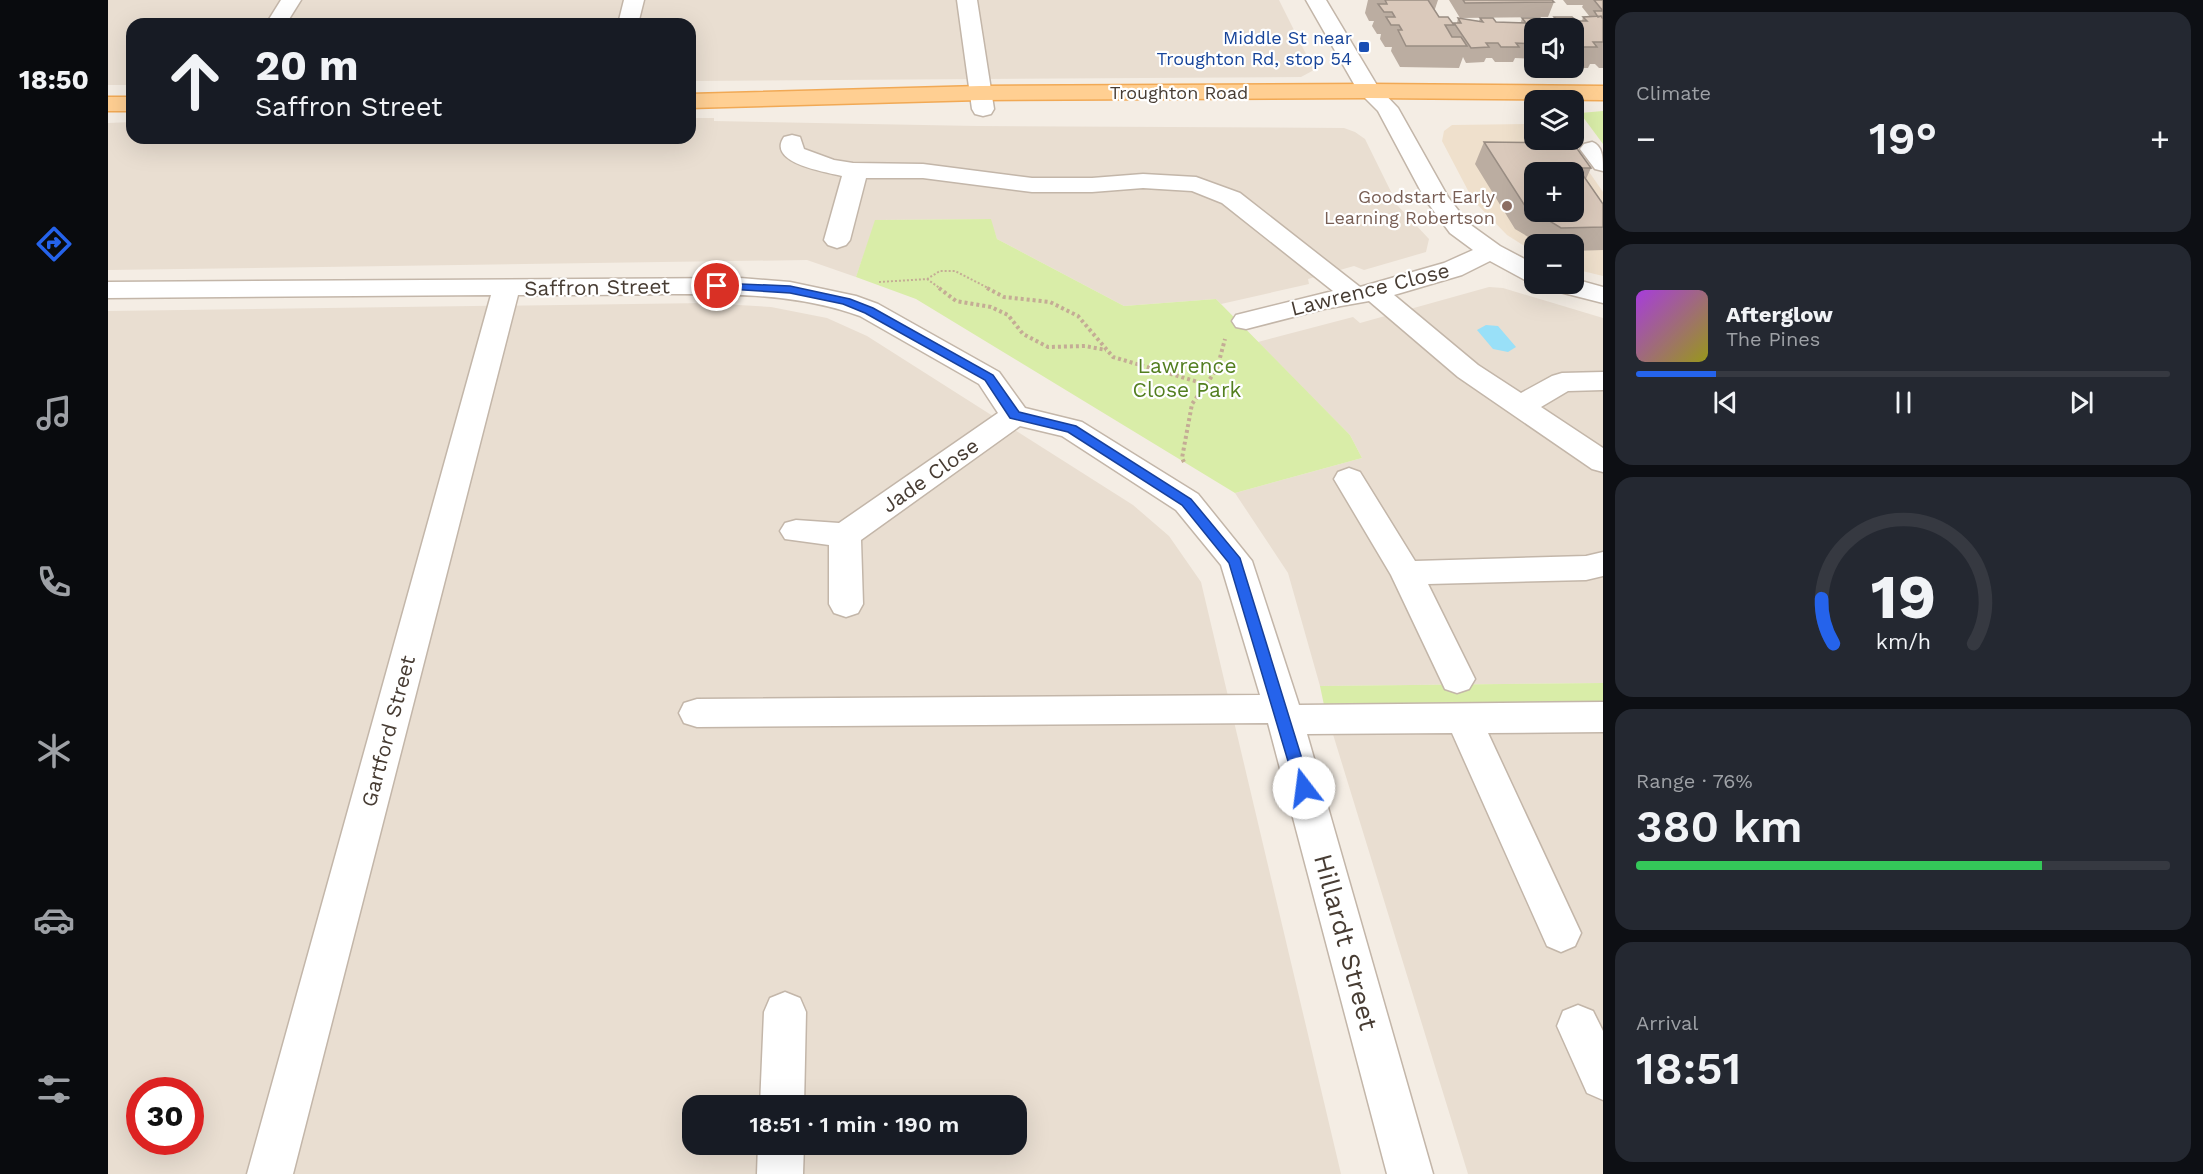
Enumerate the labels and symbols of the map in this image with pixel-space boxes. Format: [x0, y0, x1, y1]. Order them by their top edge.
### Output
place label: Middle St near Troughton Rd, stop 54 [1157, 27, 1352, 69]
marker: Middle St near Troughton Rd, stop 54 [1357, 40, 1371, 54]
street label: Troughton Road [1110, 82, 1248, 103]
place label: Goodstart Early Learning Robertson [1324, 186, 1496, 228]
marker: Goodstart Early Learning Robertson [1500, 199, 1514, 213]
street label: Lawrence Close [1288, 257, 1452, 321]
pin [691, 260, 742, 311]
street label: Saffron Street [524, 273, 670, 301]
park label: Lawrence Close Park [1133, 353, 1242, 402]
street label: Jade Close [877, 433, 983, 517]
street label: Gartford Street [356, 652, 420, 809]
position arrow [1272, 756, 1336, 820]
street label: Hillardt Street [1308, 851, 1384, 1033]
speed limit sign: 30 [126, 1077, 204, 1155]

